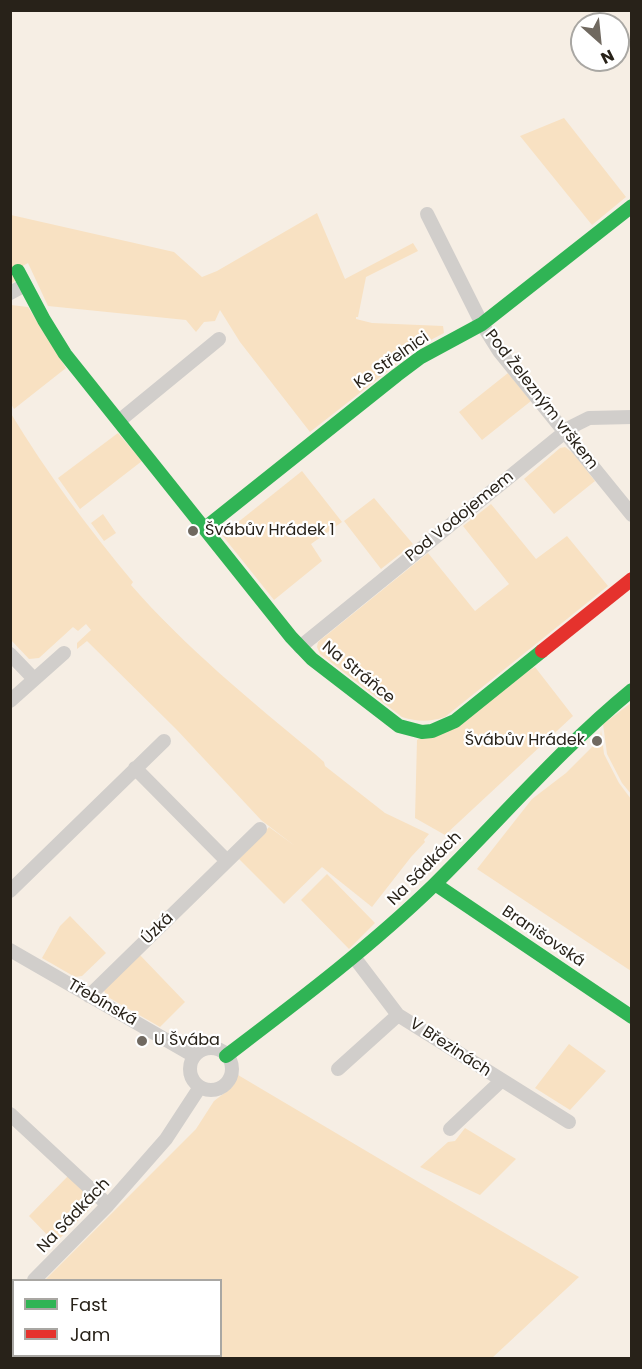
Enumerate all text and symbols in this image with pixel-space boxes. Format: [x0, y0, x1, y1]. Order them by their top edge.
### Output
north arrow [570, 12, 630, 72]
text: N [597, 44, 618, 70]
street label: Pod Železným vrškem [480, 326, 602, 474]
street label: Ke Střelnici [351, 328, 433, 394]
street label: Pod Vodojemem [402, 468, 518, 566]
place label: Švábův Hrádek 1 [205, 521, 335, 541]
marker: Švábův Hrádek 1 [186, 524, 200, 538]
street label: Na Stráňce [318, 638, 398, 708]
place label: Švábův Hrádek [465, 731, 585, 751]
marker: Švábův Hrádek [590, 734, 604, 748]
street label: Na Sádkách [384, 828, 466, 910]
street label: Branišovská [498, 902, 588, 972]
street label: Úzká [138, 909, 178, 949]
street label: Třebínská [64, 975, 140, 1031]
street label: V Březinách [406, 1015, 494, 1081]
place label: U Švába [154, 1031, 220, 1051]
marker: U Švába [135, 1034, 149, 1048]
street label: Na Sádkách [34, 1175, 114, 1257]
legend [12, 1279, 222, 1357]
text: Fast [70, 1292, 107, 1317]
text: Jam [70, 1322, 110, 1347]

